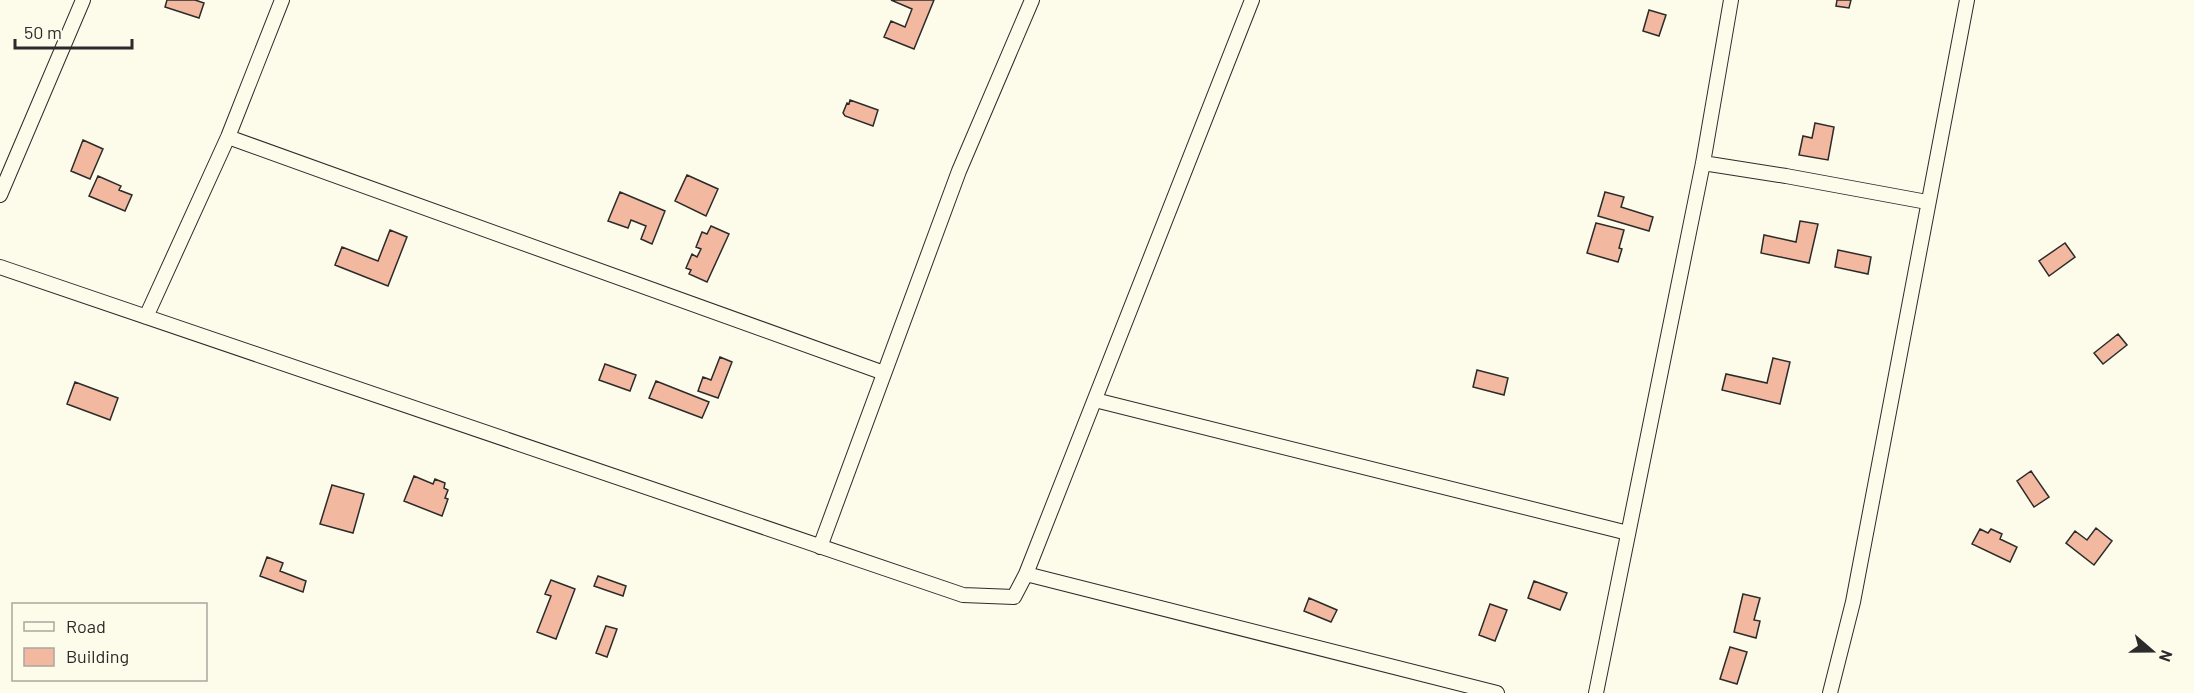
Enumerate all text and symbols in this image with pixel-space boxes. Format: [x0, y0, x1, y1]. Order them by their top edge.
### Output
scale bar [15, 12, 132, 50]
text: 50 m [24, 21, 62, 43]
legend [12, 603, 207, 681]
text: Road [66, 615, 106, 637]
north arrow [2122, 621, 2182, 681]
text: Building [66, 645, 129, 667]
text: N [2156, 648, 2177, 665]

